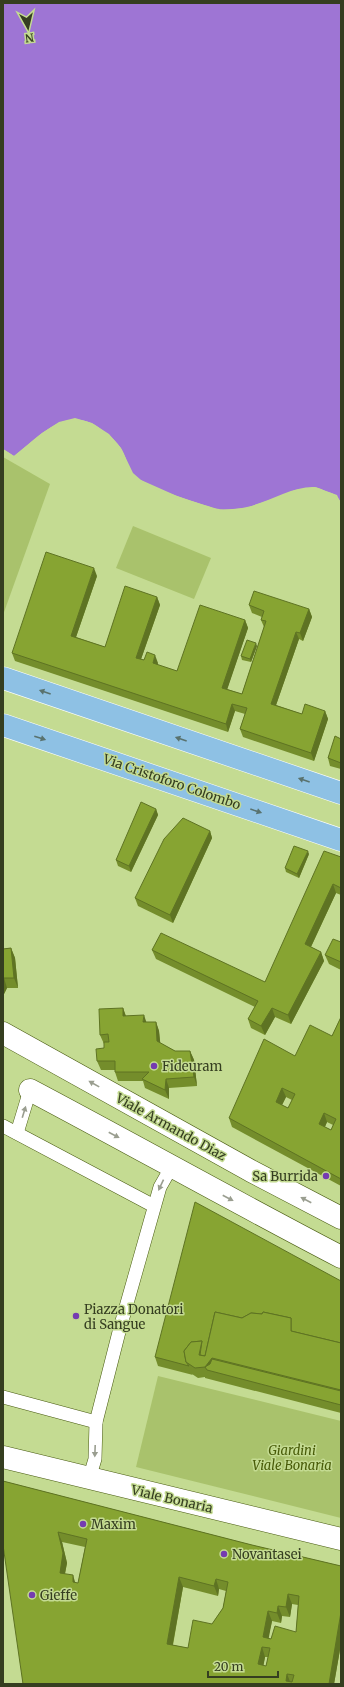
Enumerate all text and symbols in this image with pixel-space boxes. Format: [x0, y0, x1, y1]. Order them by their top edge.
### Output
north arrow [8, 8, 48, 48]
text: N [24, 30, 35, 45]
one-way arrow [38, 689, 50, 695]
one-way arrow [34, 735, 46, 741]
one-way arrow [175, 735, 187, 741]
street label: Via Cristoforo Colombo [100, 750, 243, 814]
one-way arrow [298, 777, 310, 783]
one-way arrow [250, 808, 262, 814]
place label: Fideuram [162, 1058, 222, 1075]
marker: Fideuram [149, 1061, 159, 1071]
one-way arrow [88, 1080, 100, 1087]
street label: Viale Armando Diaz [112, 1089, 229, 1164]
one-way arrow [21, 1105, 27, 1117]
one-way arrow [108, 1131, 120, 1138]
place label: Sa Burrida [252, 1168, 318, 1185]
marker: Sa Burrida [321, 1171, 331, 1181]
one-way arrow [158, 1180, 164, 1191]
one-way arrow [222, 1194, 234, 1201]
one-way arrow [301, 1197, 312, 1203]
place label: Piazza Donatori di Sangue [84, 1301, 184, 1333]
marker: Piazza Donatori di Sangue [71, 1311, 81, 1321]
park label: Giardini Viale Bonaria [252, 1442, 332, 1474]
one-way arrow [92, 1445, 99, 1457]
street label: Viale Bonaria [129, 1481, 214, 1517]
place label: Maxim [91, 1516, 136, 1533]
marker: Maxim [78, 1519, 88, 1529]
place label: Novantasei [232, 1546, 302, 1563]
marker: Novantasei [219, 1549, 229, 1559]
place label: Gieffe [40, 1587, 77, 1604]
marker: Gieffe [27, 1590, 37, 1600]
scale bar [208, 1653, 278, 1679]
text: 20 m [214, 1659, 243, 1674]

